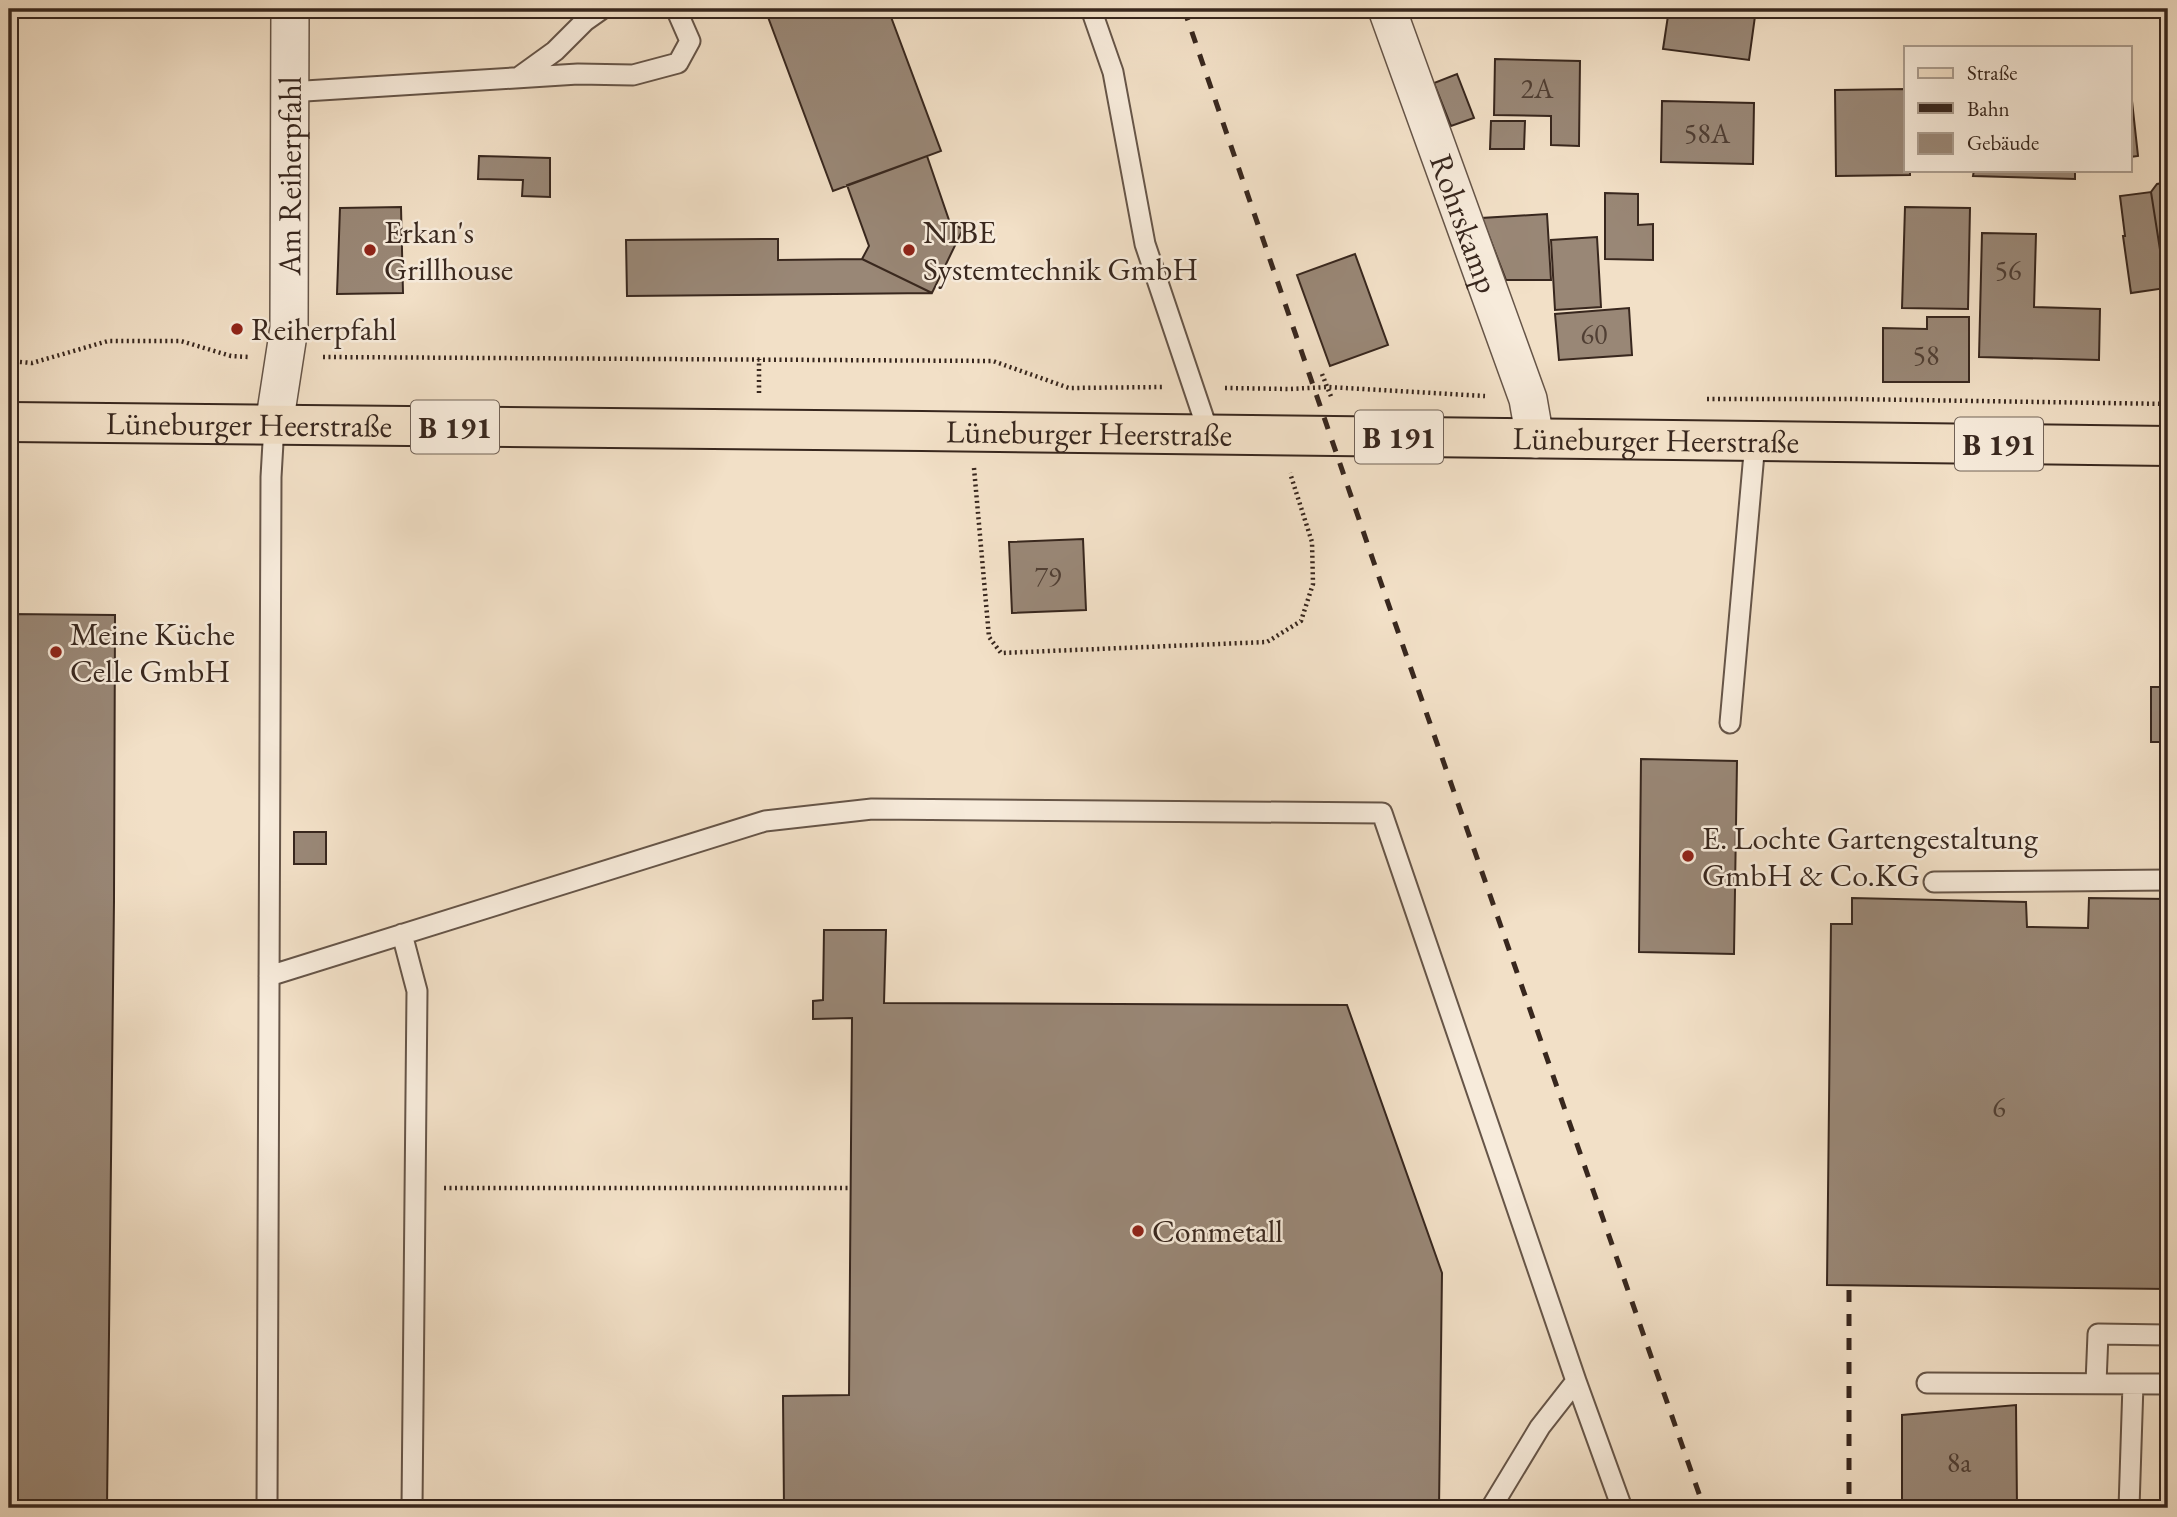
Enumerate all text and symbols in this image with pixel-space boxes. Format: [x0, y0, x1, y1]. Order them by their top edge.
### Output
legend [1904, 46, 2132, 172]
text: Straße [1967, 59, 2018, 86]
house number: 2A [1521, 70, 1554, 106]
street label: Am Reiherpfahl [268, 76, 311, 277]
text: Bahn [1967, 95, 2010, 122]
house number: 58A [1684, 115, 1731, 151]
text: Gebäude [1967, 129, 2039, 156]
street label: Rohrskamp [1420, 148, 1509, 299]
place label: Erkan's Grillhouse [384, 211, 513, 290]
place label: NIBE Systemtechnik GmbH [923, 211, 1198, 290]
marker: Erkan's Grillhouse [362, 242, 378, 258]
marker: NIBE Systemtechnik GmbH [901, 242, 917, 258]
house number: 56 [1995, 252, 2021, 288]
place label: Reiherpfahl [251, 308, 397, 350]
house number: 60 [1581, 316, 1607, 352]
marker: Reiherpfahl [229, 321, 245, 337]
house number: 58 [1913, 337, 1939, 373]
road number: B 191 [411, 400, 499, 454]
street label: Lüneburger Heerstraße [106, 402, 392, 447]
street label: Lüneburger Heerstraße [946, 410, 1232, 456]
road number: B 191 [1355, 410, 1443, 464]
street label: Lüneburger Heerstraße [1512, 417, 1799, 463]
road number: B 191 [1955, 418, 2043, 471]
house number: 79 [1035, 558, 1061, 594]
place label: Meine Küche Celle GmbH [70, 613, 235, 692]
marker: Meine Küche Celle GmbH [48, 644, 64, 660]
place label: E. Lochte Gartengestaltung GmbH & Co.KG [1702, 817, 2039, 896]
marker: E. Lochte Gartengestaltung GmbH & Co.KG [1680, 848, 1696, 864]
house number: 6 [1992, 1089, 2006, 1125]
place label: Conmetall [1152, 1210, 1283, 1252]
marker: Conmetall [1130, 1223, 1146, 1239]
house number: 8a [1947, 1444, 1972, 1480]

